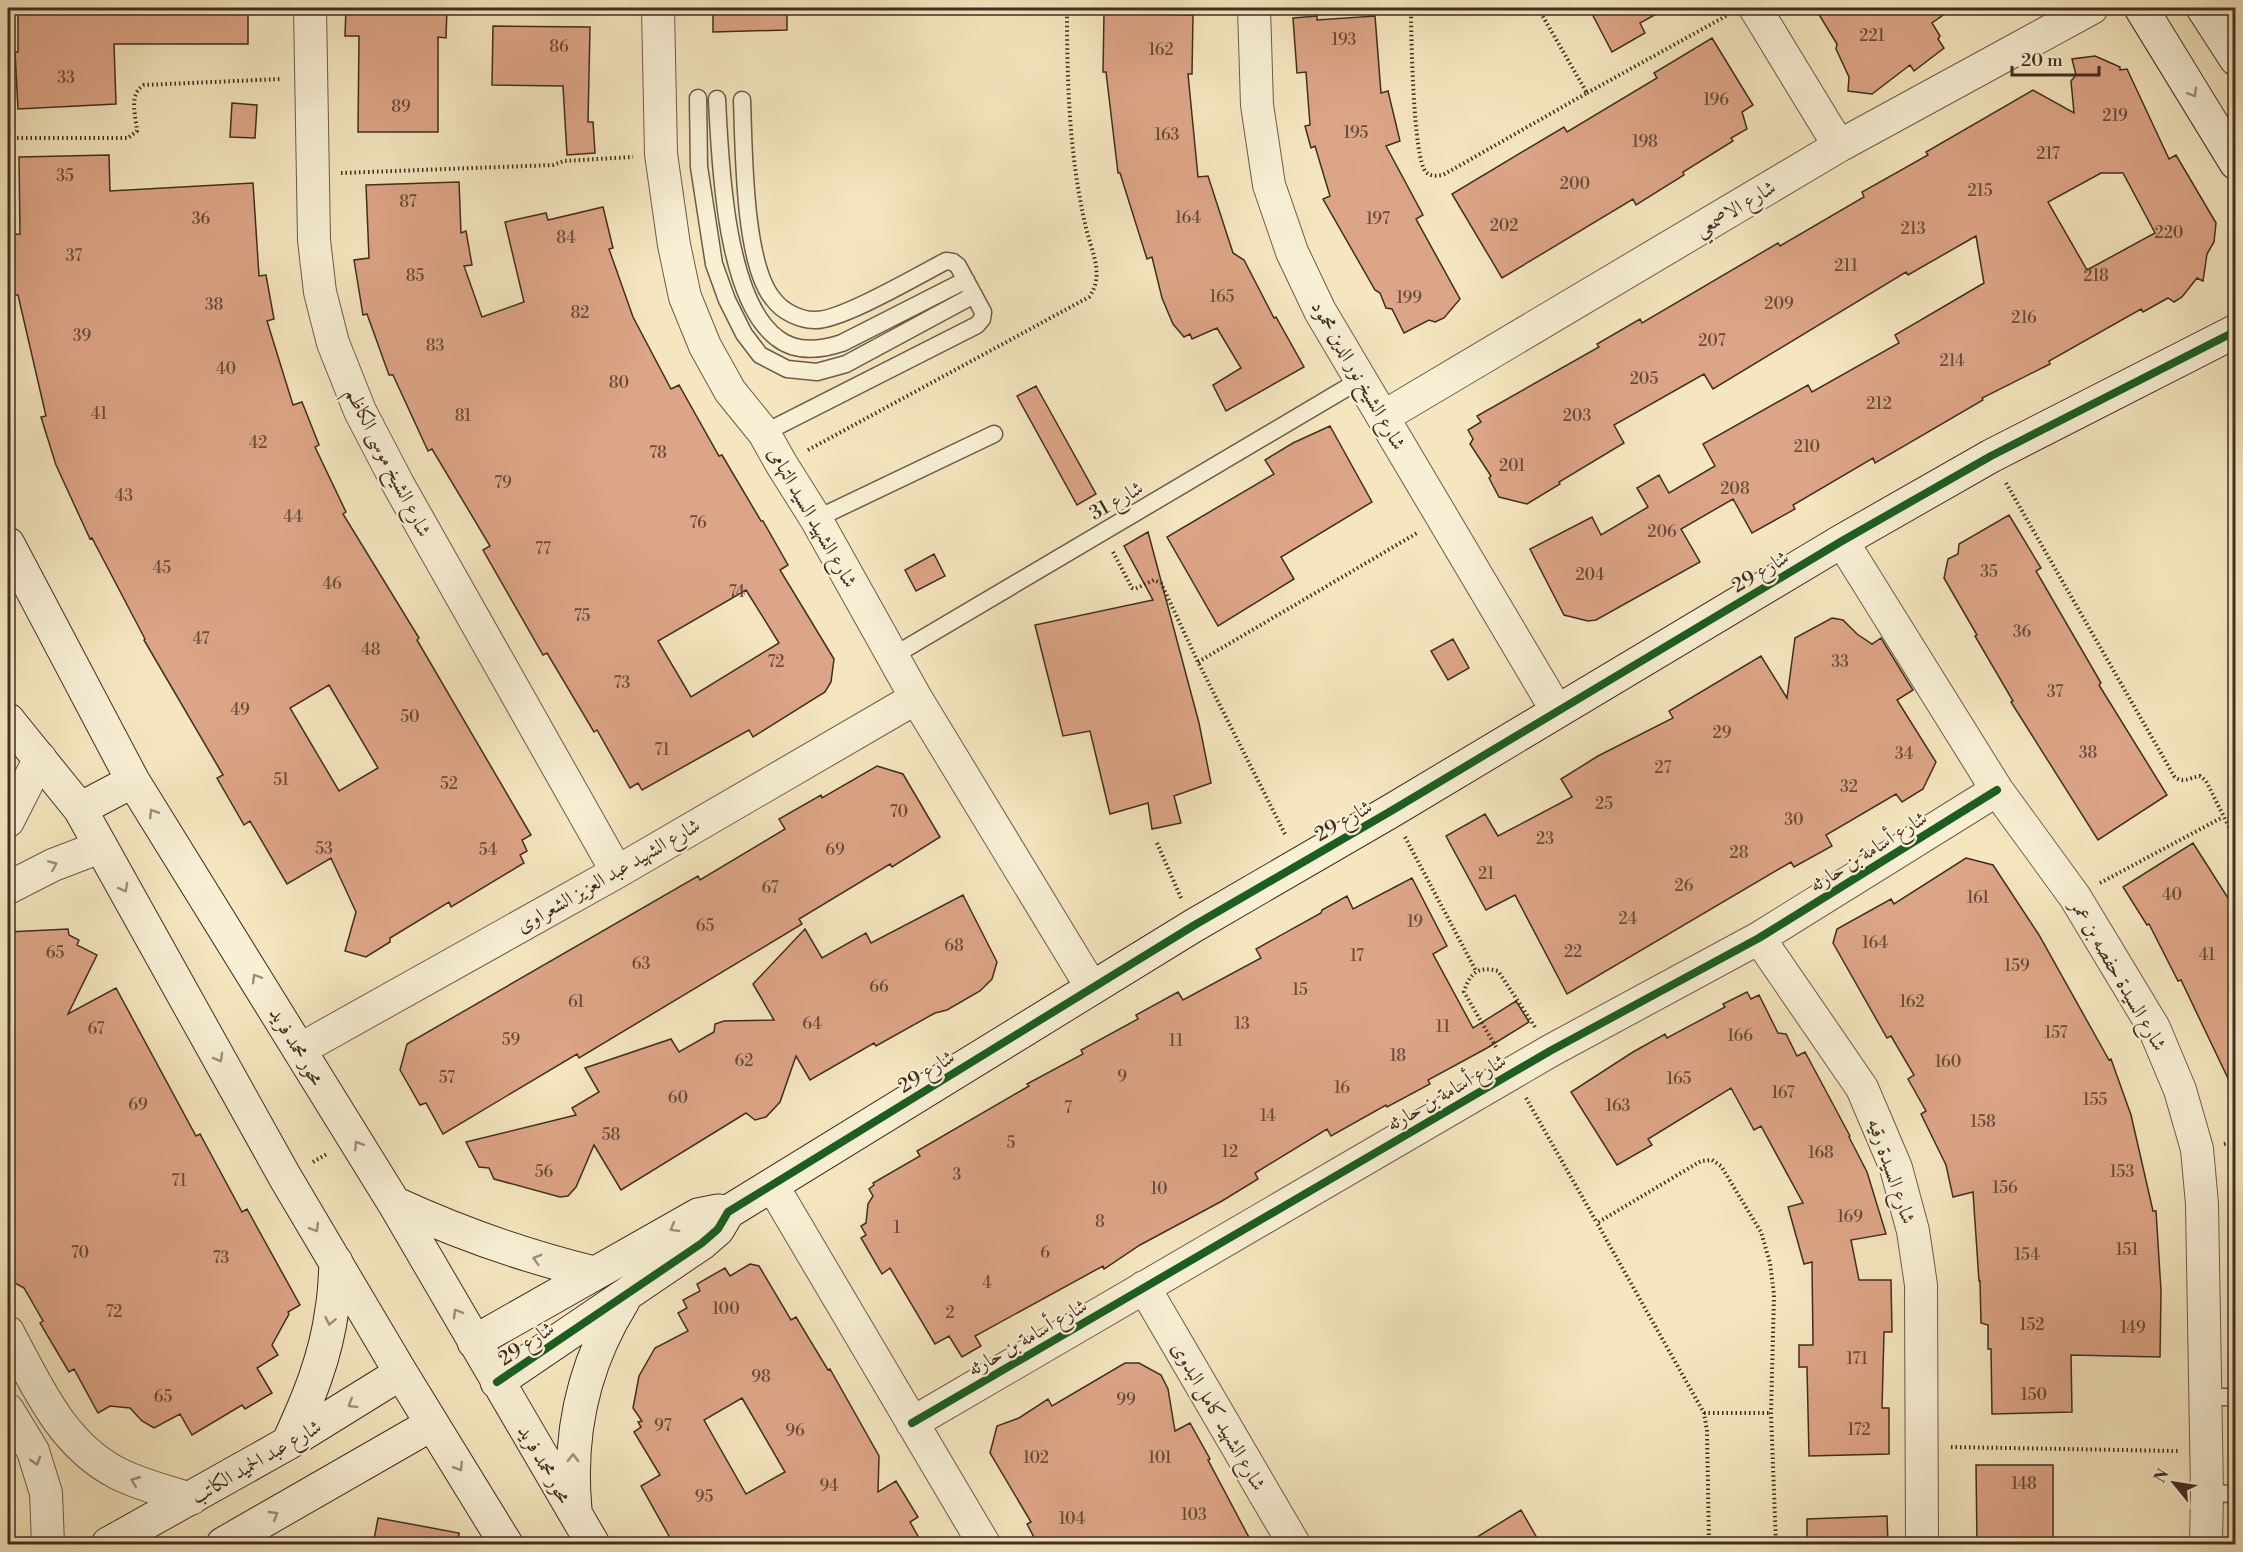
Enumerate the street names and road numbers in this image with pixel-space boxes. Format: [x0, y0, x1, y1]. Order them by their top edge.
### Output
street label: شارع الاصمعي [1691, 175, 1783, 247]
street label: شارع الشيخ نور الدين محمود [1301, 297, 1411, 457]
street label: شارع الشيخ موسى الكاظم [335, 384, 436, 544]
street label: شارع الشهيد السيد التهامى [758, 443, 862, 595]
street label: شارع 31 [1085, 476, 1150, 530]
street label: شارع 29 [1728, 546, 1796, 602]
street label: شارع 29 [1310, 795, 1379, 851]
street label: شارع أسامة بن حارثه [1804, 804, 1934, 902]
street label: شارع الشهيد عبد العزيز الشعراوى [512, 813, 707, 943]
street label: شارع السيدة حفصه بن عمر [2060, 894, 2171, 1058]
street label: محور محمد فريد [263, 1003, 329, 1090]
street label: شارع 29 [894, 1045, 962, 1103]
street label: شارع أسامة بن حارثه [1381, 1046, 1513, 1141]
street label: شارع السيدة رقيه [1857, 1115, 1920, 1229]
street label: شارع أسامة بن حارثه [962, 1291, 1094, 1386]
street label: شارع 29 [494, 1316, 562, 1375]
street label: شارع الشهيد كامل البدوى [1162, 1338, 1270, 1498]
street label: شارع عبد الحميد الكاتب [187, 1415, 328, 1513]
street label: محور محمد فريد [511, 1421, 576, 1509]

